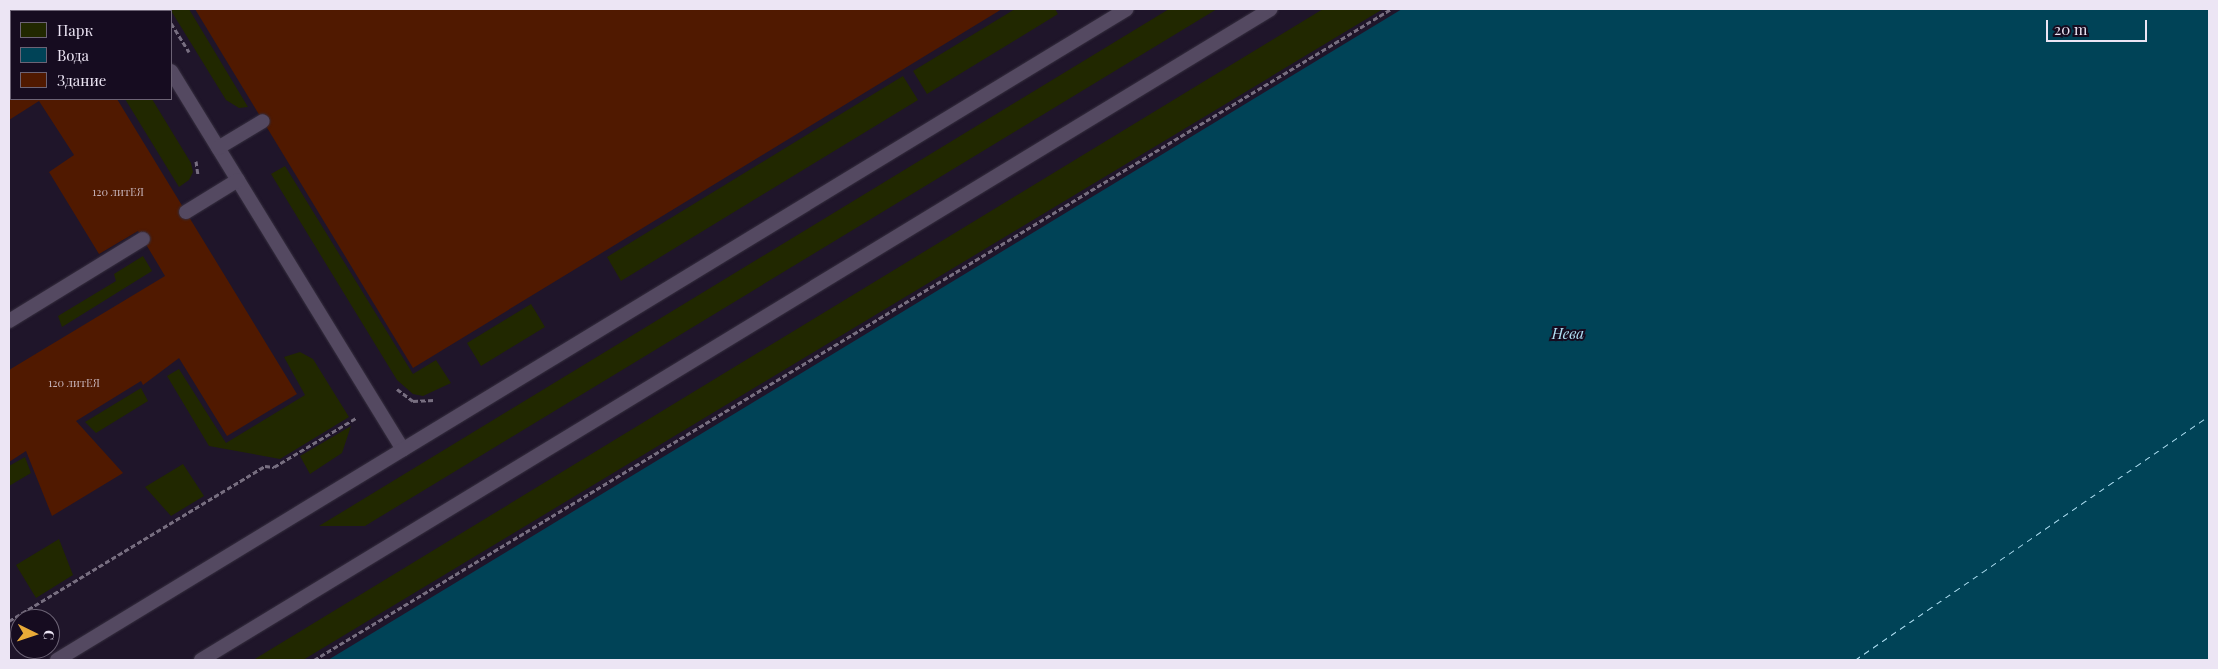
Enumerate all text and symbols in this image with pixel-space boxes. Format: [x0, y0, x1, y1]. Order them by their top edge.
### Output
legend [10, 10, 172, 100]
scale bar [2048, 10, 2149, 42]
text: 20 m [2054, 19, 2087, 39]
text: Парк [57, 20, 93, 40]
text: Вода [57, 45, 89, 65]
text: Здание [57, 70, 106, 90]
house number: 120 литЕЯ [92, 185, 144, 199]
water label: Нева [1552, 325, 1584, 343]
house number: 120 литЕЯ [48, 376, 100, 390]
north arrow [10, 609, 60, 659]
text: С [40, 629, 59, 641]

